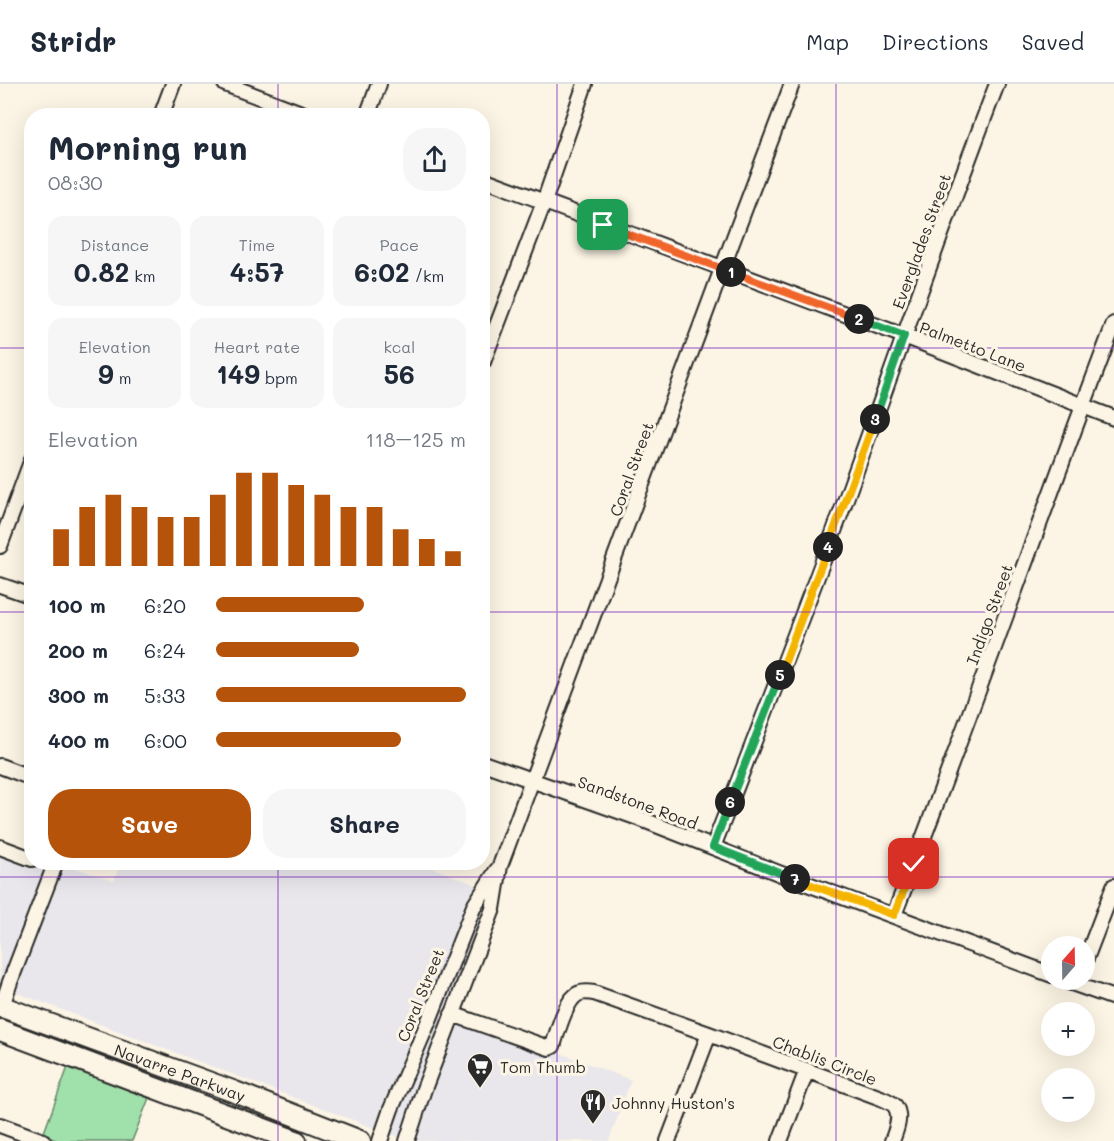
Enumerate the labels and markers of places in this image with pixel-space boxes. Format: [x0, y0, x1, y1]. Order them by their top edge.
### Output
pin [577, 199, 628, 250]
pin: 1 [716, 257, 746, 287]
pin: 2 [844, 304, 874, 334]
pin: 3 [860, 404, 890, 434]
pin: 4 [813, 532, 843, 562]
pin: 5 [765, 660, 795, 690]
pin: 6 [715, 787, 745, 817]
pin [888, 838, 939, 889]
pin: 7 [780, 864, 810, 894]
supermarket icon: Tom Thumb [465, 1051, 495, 1089]
place label: Tom Thumb [500, 1056, 586, 1077]
restaurant icon: Johnny Huston's [578, 1087, 608, 1125]
place label: Johnny Huston's [612, 1092, 735, 1113]

